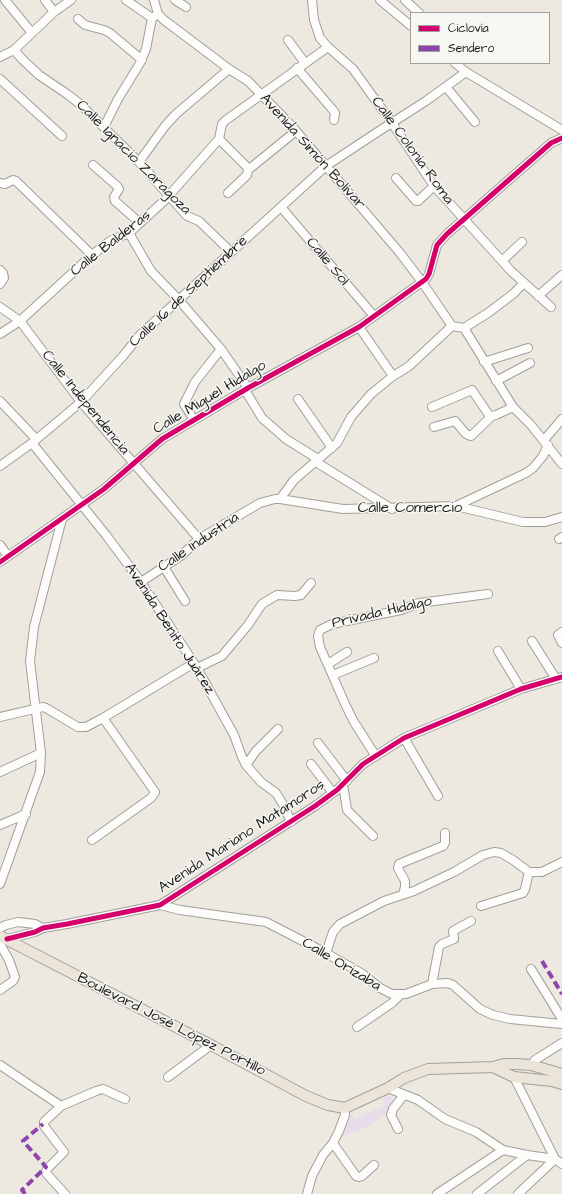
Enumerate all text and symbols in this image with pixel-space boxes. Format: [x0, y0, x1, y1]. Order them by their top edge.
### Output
legend [410, 12, 550, 64]
text: Ciclovía [448, 20, 489, 37]
text: Sendero [448, 40, 494, 57]
street label: Avenida Simón Bolívar [255, 90, 369, 214]
street label: Calle Colonia Roma [367, 94, 457, 208]
street label: Calle Ignacio Zaragoza [72, 97, 194, 219]
street label: Calle Balderas [67, 207, 155, 281]
street label: Calle 16 de Septiembre [126, 232, 252, 352]
street label: Calle Sol [302, 234, 352, 290]
street label: Calle Independencia [37, 347, 133, 459]
street label: Calle Miguel Hidalgo [150, 357, 270, 439]
street label: Calle Comercio [358, 500, 462, 518]
street label: Calle Industria [155, 509, 243, 577]
street label: Avenida Benito Juárez [120, 560, 218, 698]
street label: Privada Hidalgo [330, 593, 434, 633]
street label: Avenida Mariano Matamoros [155, 776, 329, 898]
street label: Calle Orizaba [298, 934, 384, 996]
street label: Boulevard José López Portillo [74, 970, 268, 1080]

